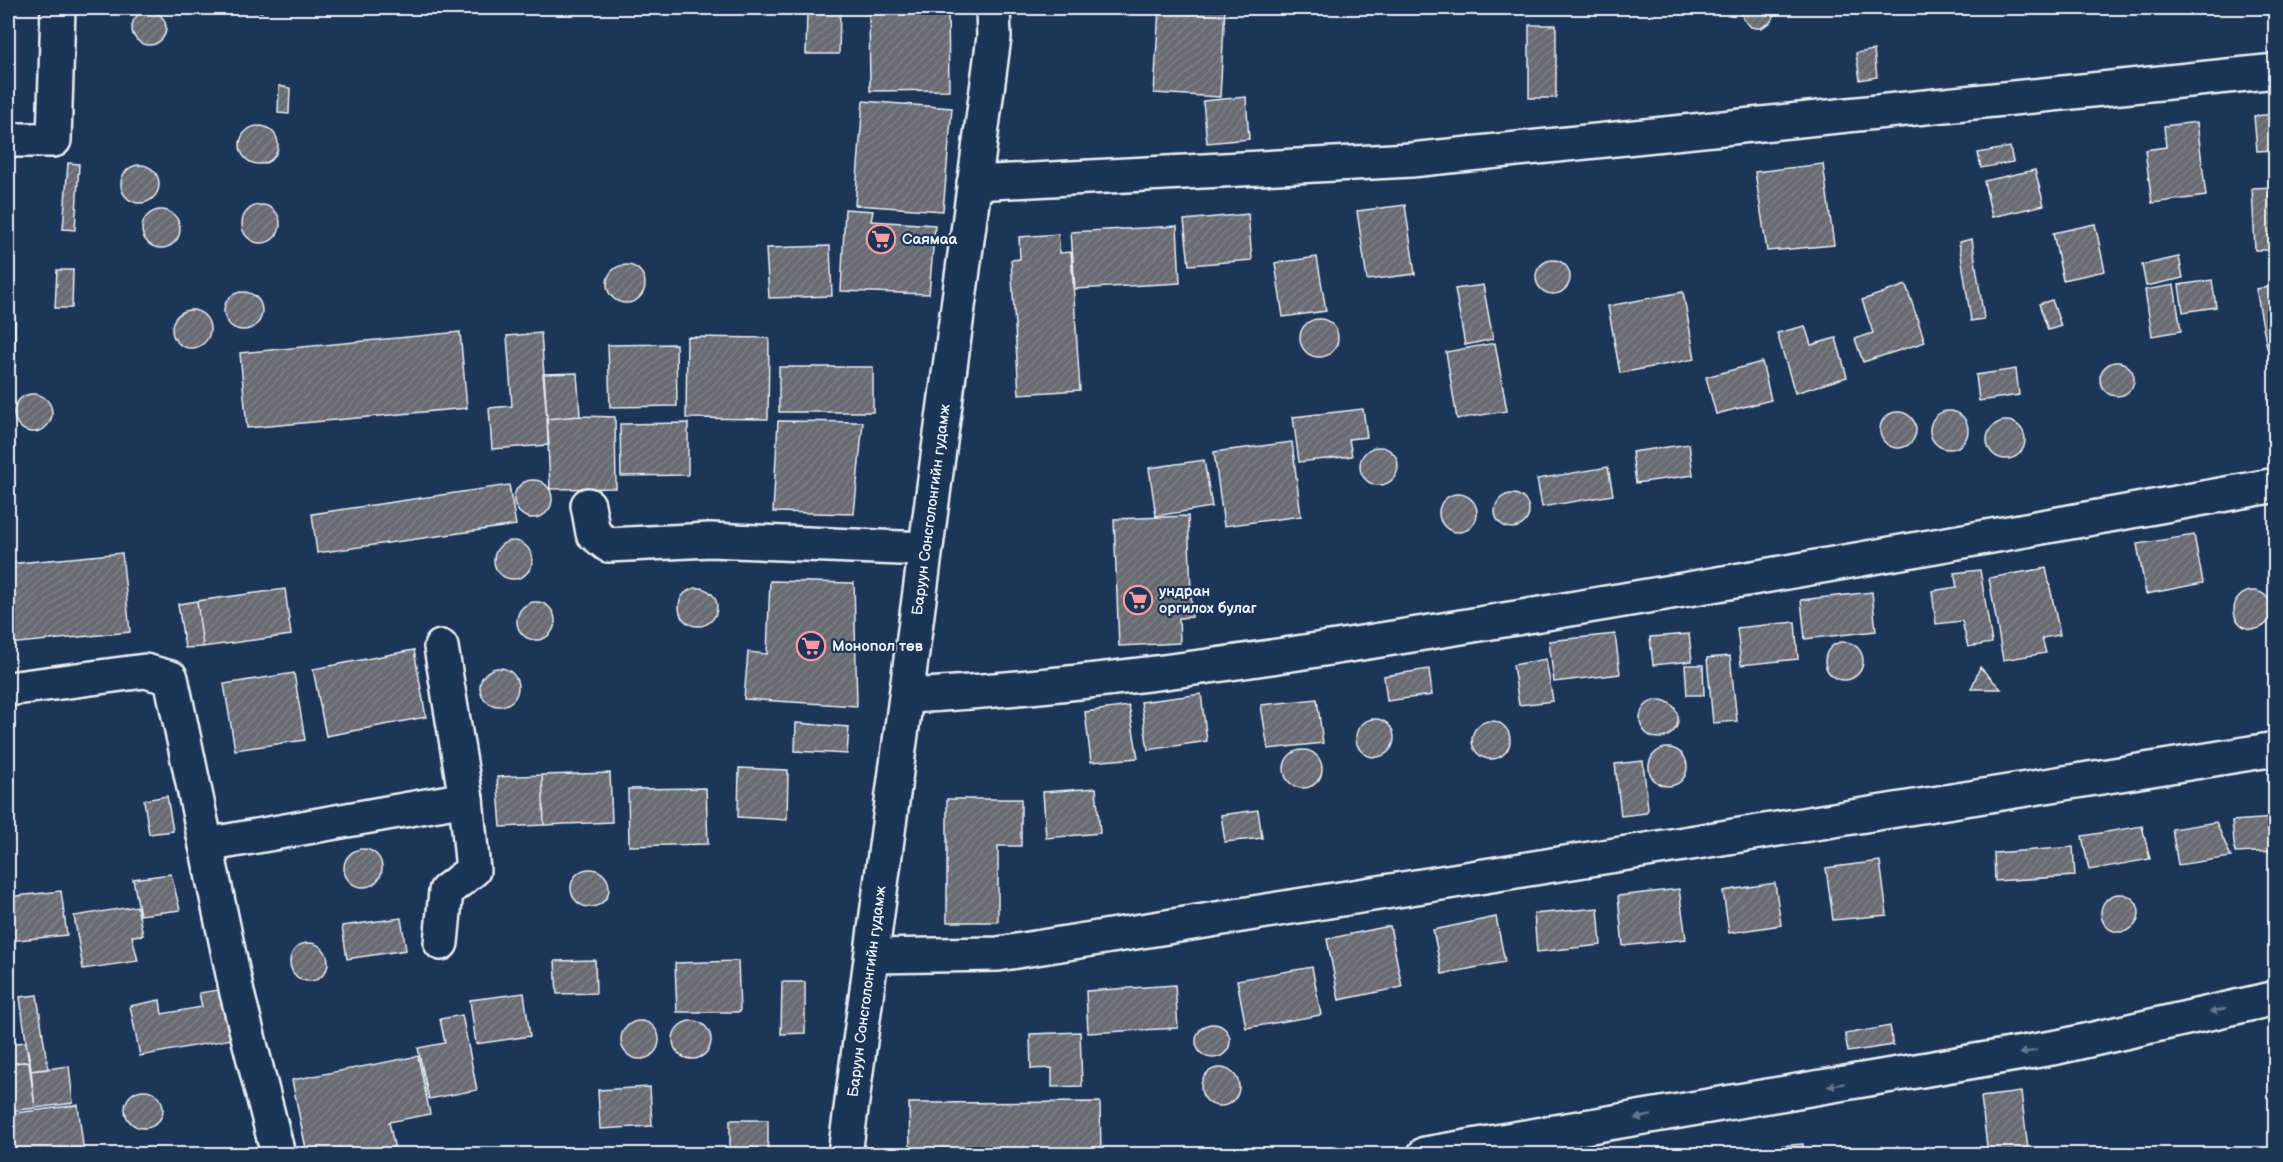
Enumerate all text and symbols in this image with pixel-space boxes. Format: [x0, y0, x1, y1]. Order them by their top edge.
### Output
supermarket icon: Саямаа [865, 223, 897, 255]
place label: Саямаа [902, 230, 958, 249]
street label: Баруун Сонсголонгийн гудамж [907, 403, 954, 616]
place label: ундран оргилох булаг [1159, 582, 1257, 618]
supermarket icon: ундран оргилох булаг [1122, 584, 1154, 616]
supermarket icon: Монопол төв [795, 630, 827, 662]
place label: Монопол төв [832, 637, 923, 656]
street label: Баруун Сонсголонгийн гудамж [843, 884, 890, 1098]
one-way arrow [2209, 1006, 2228, 1015]
one-way arrow [2018, 1048, 2037, 1057]
one-way arrow [1826, 1080, 1845, 1089]
one-way arrow [1634, 1113, 1653, 1122]

